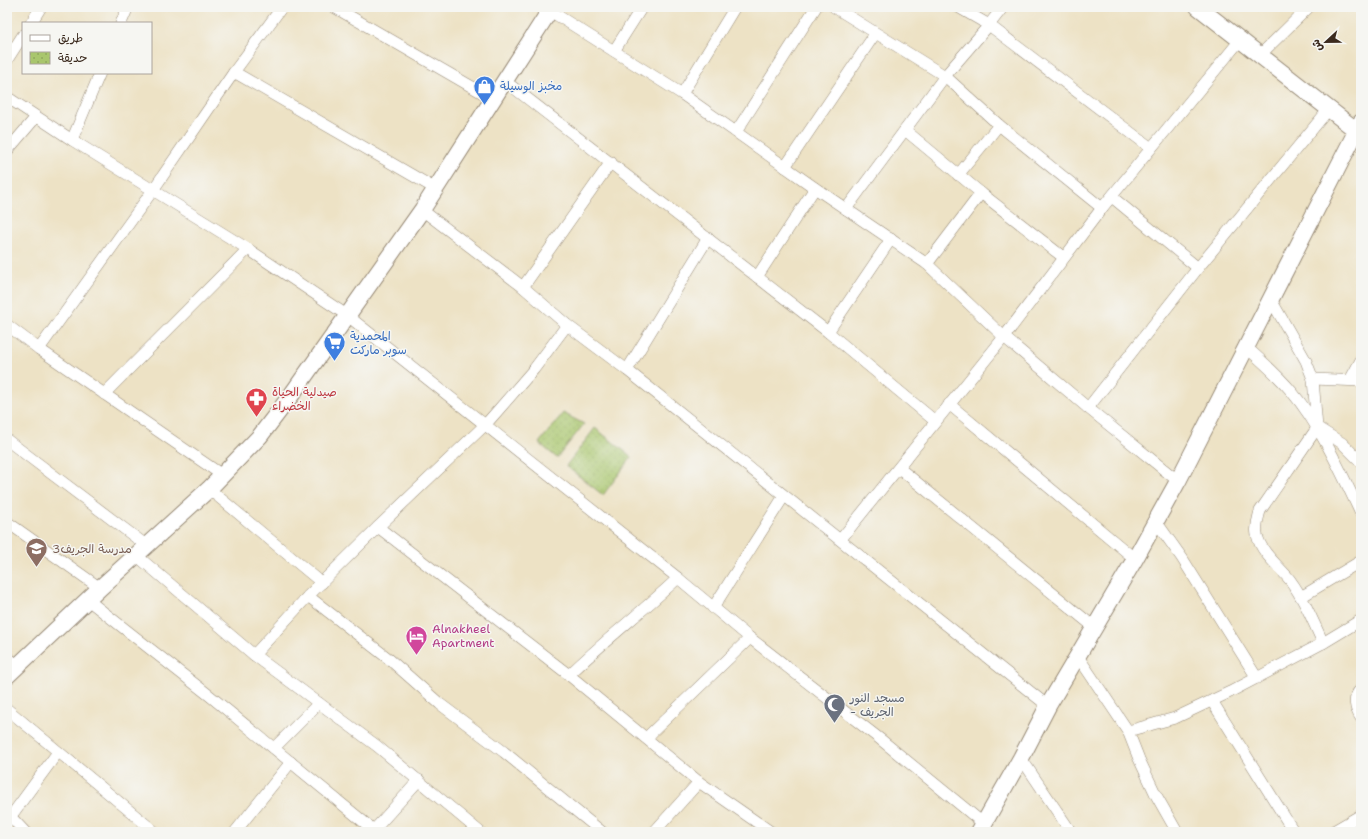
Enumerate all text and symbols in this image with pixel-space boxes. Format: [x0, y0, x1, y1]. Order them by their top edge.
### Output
legend [22, 22, 152, 74]
north arrow [1306, 22, 1346, 62]
text: طريق [58, 30, 83, 46]
text: ش [1308, 37, 1326, 54]
text: حديقة [58, 50, 87, 66]
shop icon: مخبز الوسيلة [471, 73, 497, 106]
place label: مخبز الوسيلة [500, 78, 562, 94]
place label: المحمدية سوبر ماركت [350, 328, 407, 358]
supermarket icon: المحمدية سوبر ماركت [321, 330, 347, 363]
place label: صيدلية الحياة الخضراء [272, 384, 337, 414]
pharmacy icon: صيدلية الحياة الخضراء [243, 386, 269, 419]
school or university icon: مدرسة الجريف3 [23, 536, 49, 569]
place label: مدرسة الجريف3 [52, 541, 132, 557]
place label: Alnakheel Apartment [432, 621, 495, 651]
hotel icon: Alnakheel Apartment [403, 623, 429, 656]
place label: مسجد النور - الجريف [849, 690, 905, 720]
mosque icon: مسجد النور - الجريف [822, 692, 848, 725]

